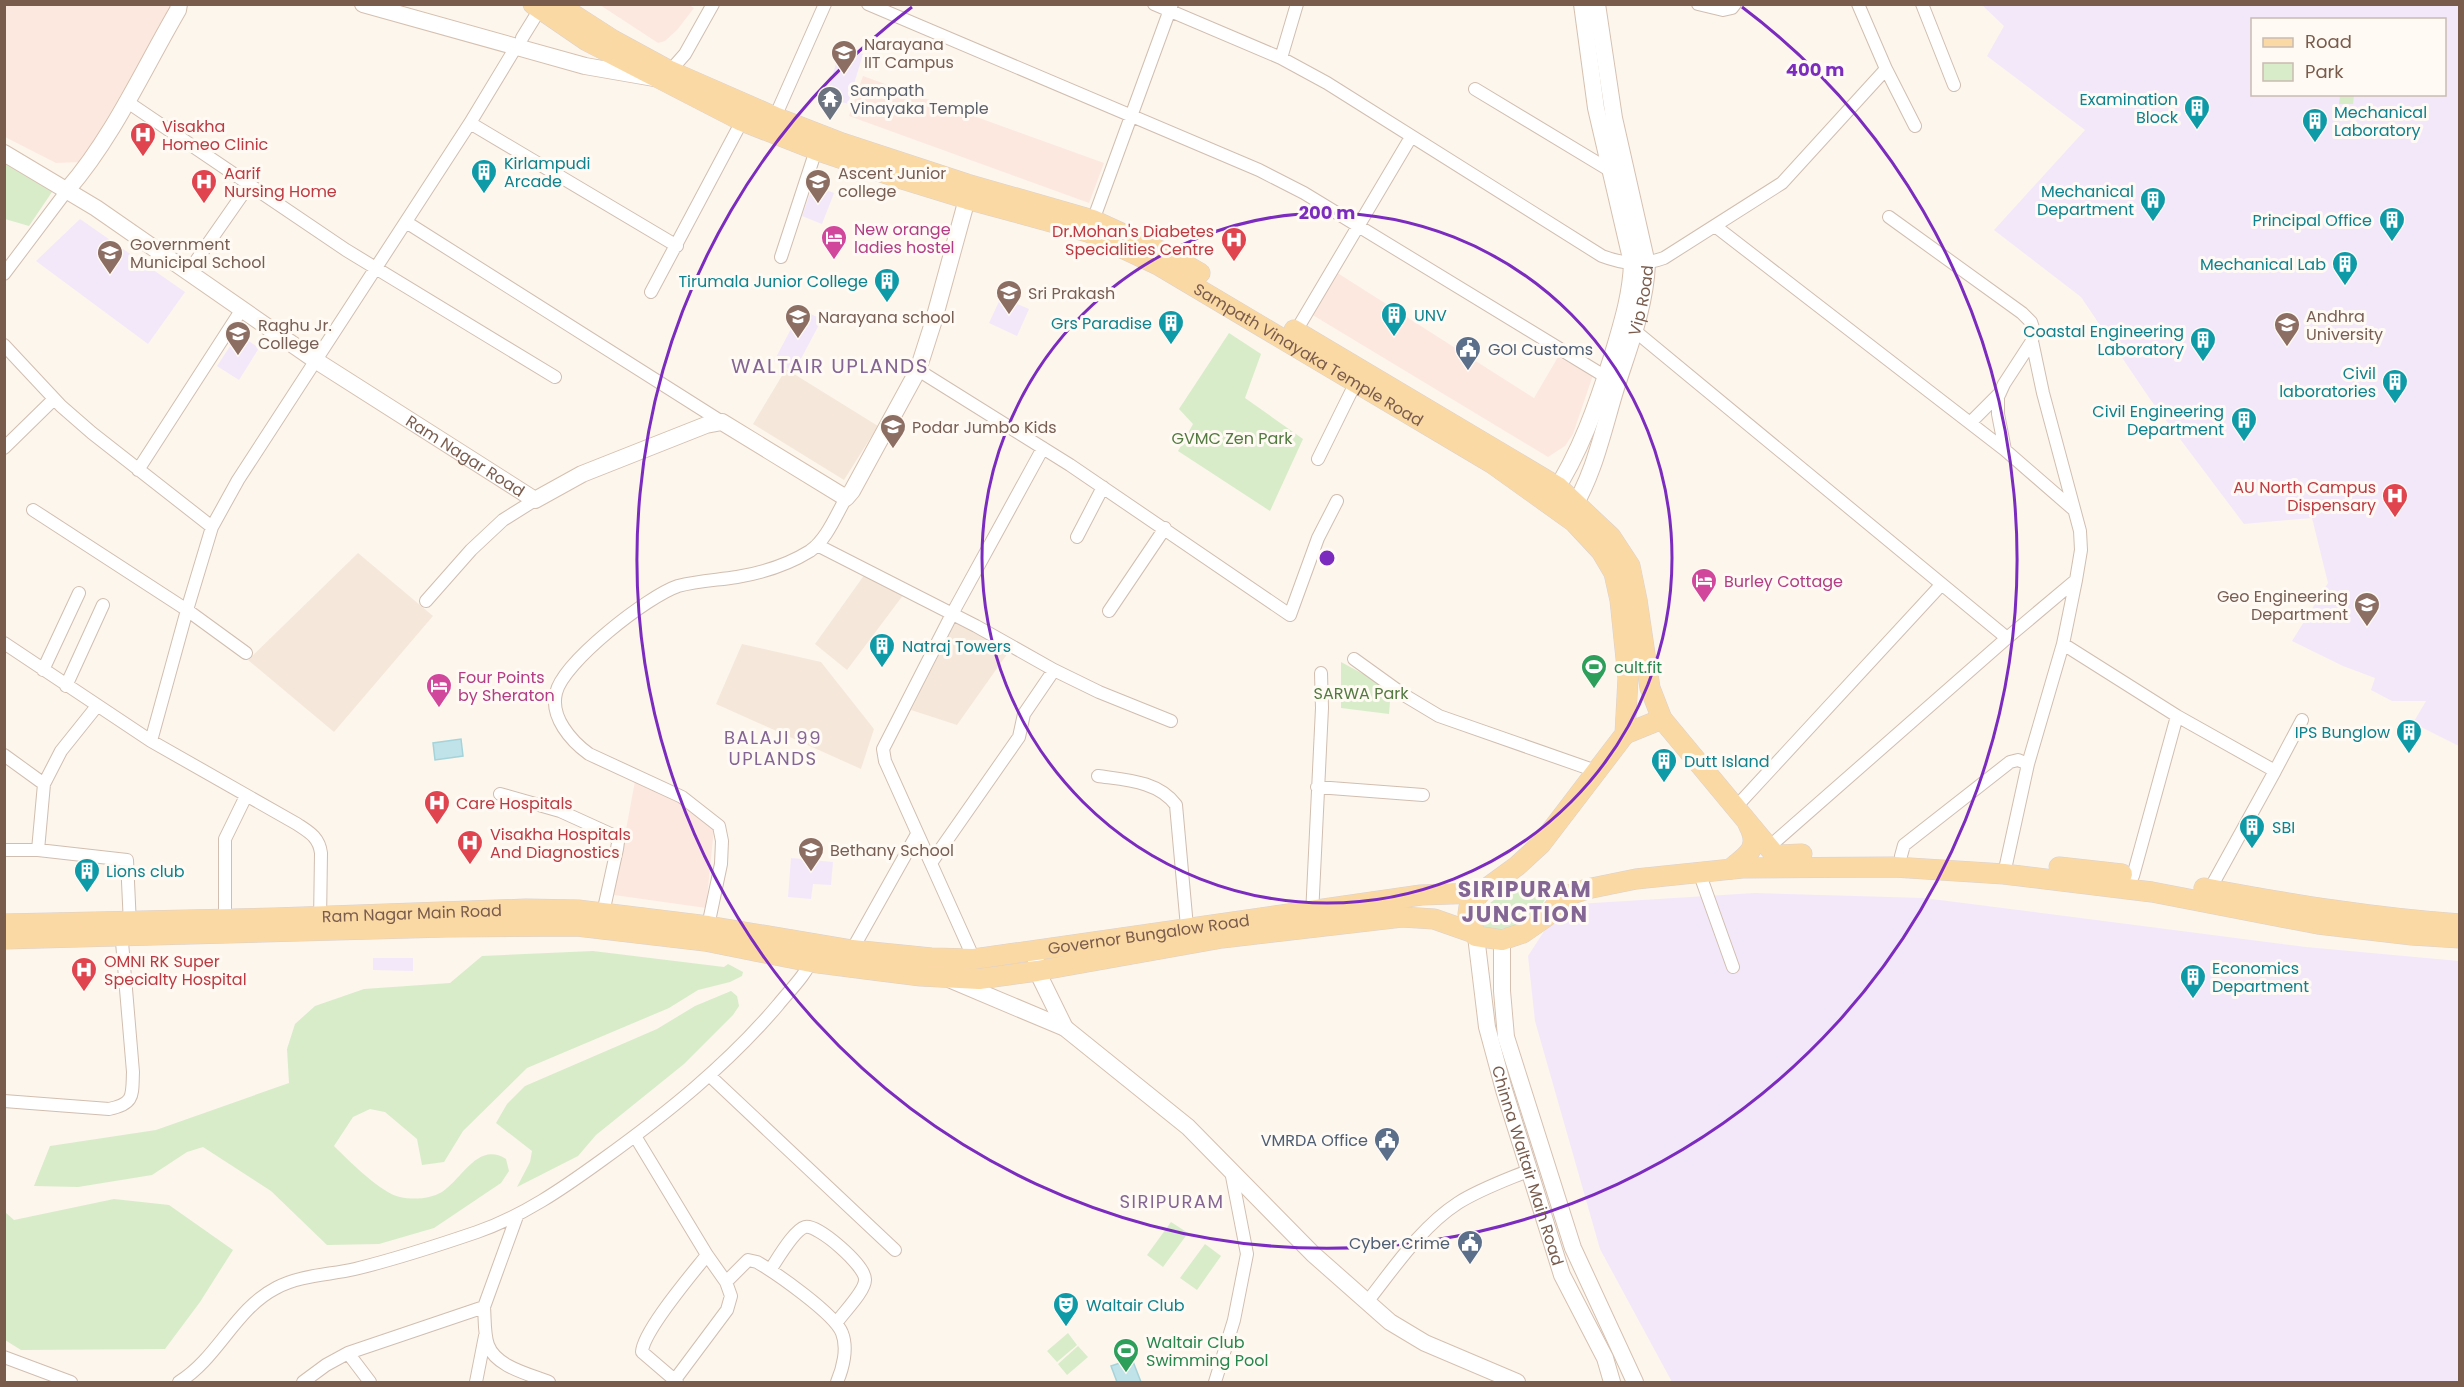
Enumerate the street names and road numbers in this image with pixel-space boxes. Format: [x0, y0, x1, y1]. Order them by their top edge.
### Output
street label: Vip Road [1622, 264, 1658, 338]
street label: Sampath Vinayaka Temple Road [1189, 277, 1428, 432]
street label: Ram Nagar Road [401, 409, 529, 502]
street label: Ram Nagar Main Road [321, 898, 502, 928]
street label: Governor Bungalow Road [1046, 908, 1251, 960]
street label: Chinna Waltair Main Road [1486, 1063, 1570, 1268]

